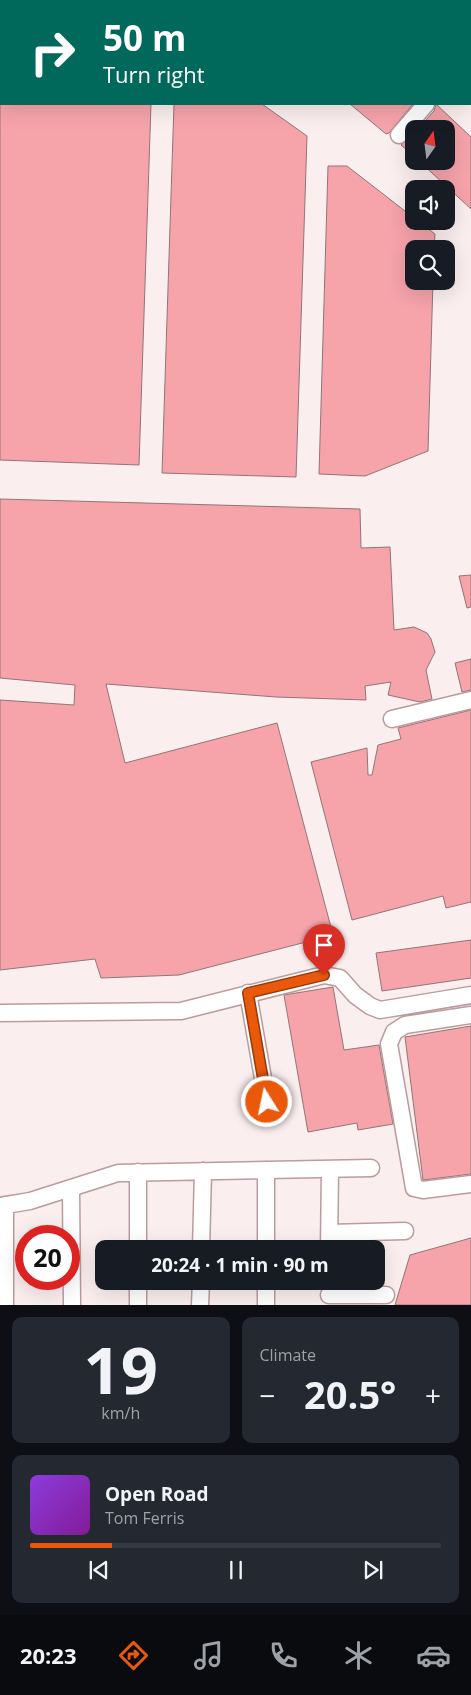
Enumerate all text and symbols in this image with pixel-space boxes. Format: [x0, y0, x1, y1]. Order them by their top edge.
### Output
text: 50 m [103, 14, 186, 61]
icon: right [20, 20, 85, 85]
text: Turn right [103, 59, 205, 89]
north arrow [405, 120, 455, 170]
map controls [405, 120, 455, 290]
button: sound [405, 180, 455, 230]
button: search [405, 240, 455, 290]
pin [303, 924, 345, 975]
icon: arrive [310, 931, 338, 959]
position arrow [240, 1075, 292, 1127]
speed limit sign: 20 [15, 1225, 80, 1290]
text: 20:24 · 1 min · 90 m [151, 1252, 329, 1278]
text: 19 [84, 1325, 158, 1413]
text: Climate [260, 1344, 316, 1366]
text: 20.5° [304, 1368, 396, 1420]
text: − [260, 1376, 276, 1414]
text: + [425, 1376, 441, 1414]
text: km/h [101, 1402, 140, 1424]
text: Open Road [105, 1481, 209, 1507]
text: Tom Ferris [105, 1507, 184, 1529]
icon: previous [85, 1556, 113, 1584]
icon: pause [222, 1556, 250, 1584]
icon: next [359, 1556, 387, 1584]
icon: directions [116, 1638, 151, 1673]
icon: music [191, 1638, 226, 1673]
icon: phone [266, 1638, 301, 1673]
icon: climate [341, 1638, 376, 1673]
icon: car [416, 1638, 451, 1673]
text: 20:23 [20, 1640, 77, 1670]

